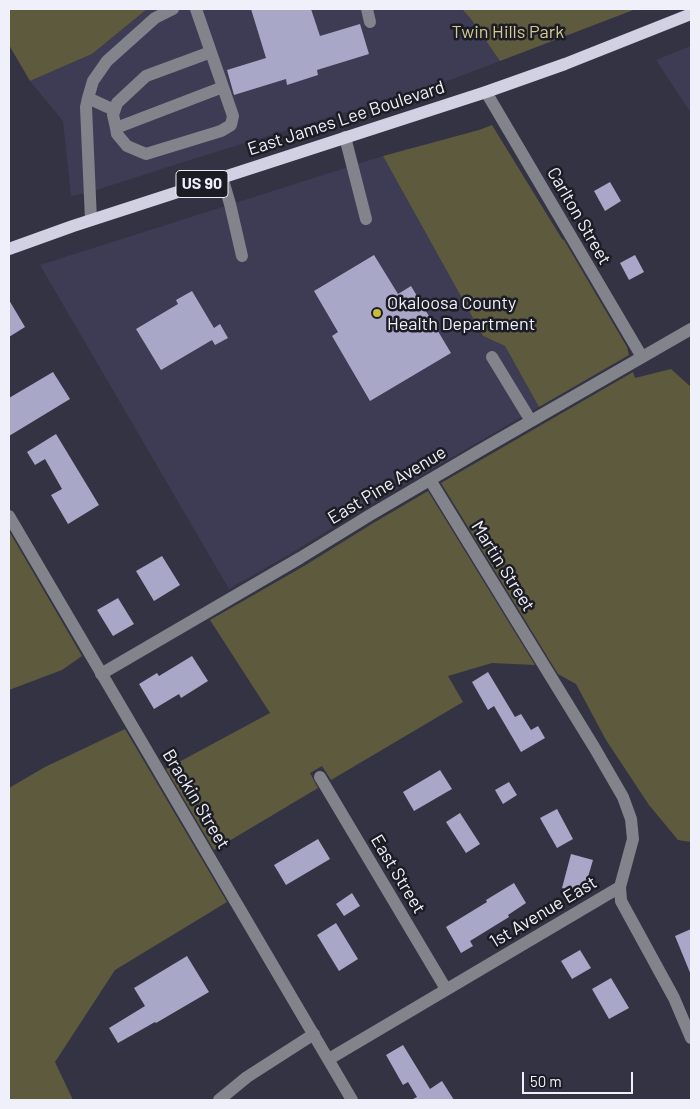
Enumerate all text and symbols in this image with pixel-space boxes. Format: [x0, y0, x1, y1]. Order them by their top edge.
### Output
park label: Twin Hills Park [452, 21, 564, 43]
street label: East James Lee Boulevard [245, 76, 447, 160]
street label: Carlton Street [542, 163, 616, 269]
road number: US 90 [176, 170, 228, 198]
place label: Okaloosa County Health Department [387, 292, 535, 334]
marker: Okaloosa County Health Department [371, 307, 383, 319]
street label: East Pine Avenue [324, 441, 450, 529]
street label: Martin Street [467, 517, 539, 615]
street label: Brackin Street [158, 745, 234, 853]
street label: East Street [366, 831, 430, 917]
street label: 1st Avenue East [486, 872, 600, 952]
scale bar [525, 1062, 636, 1094]
text: 50 m [530, 1072, 562, 1090]

